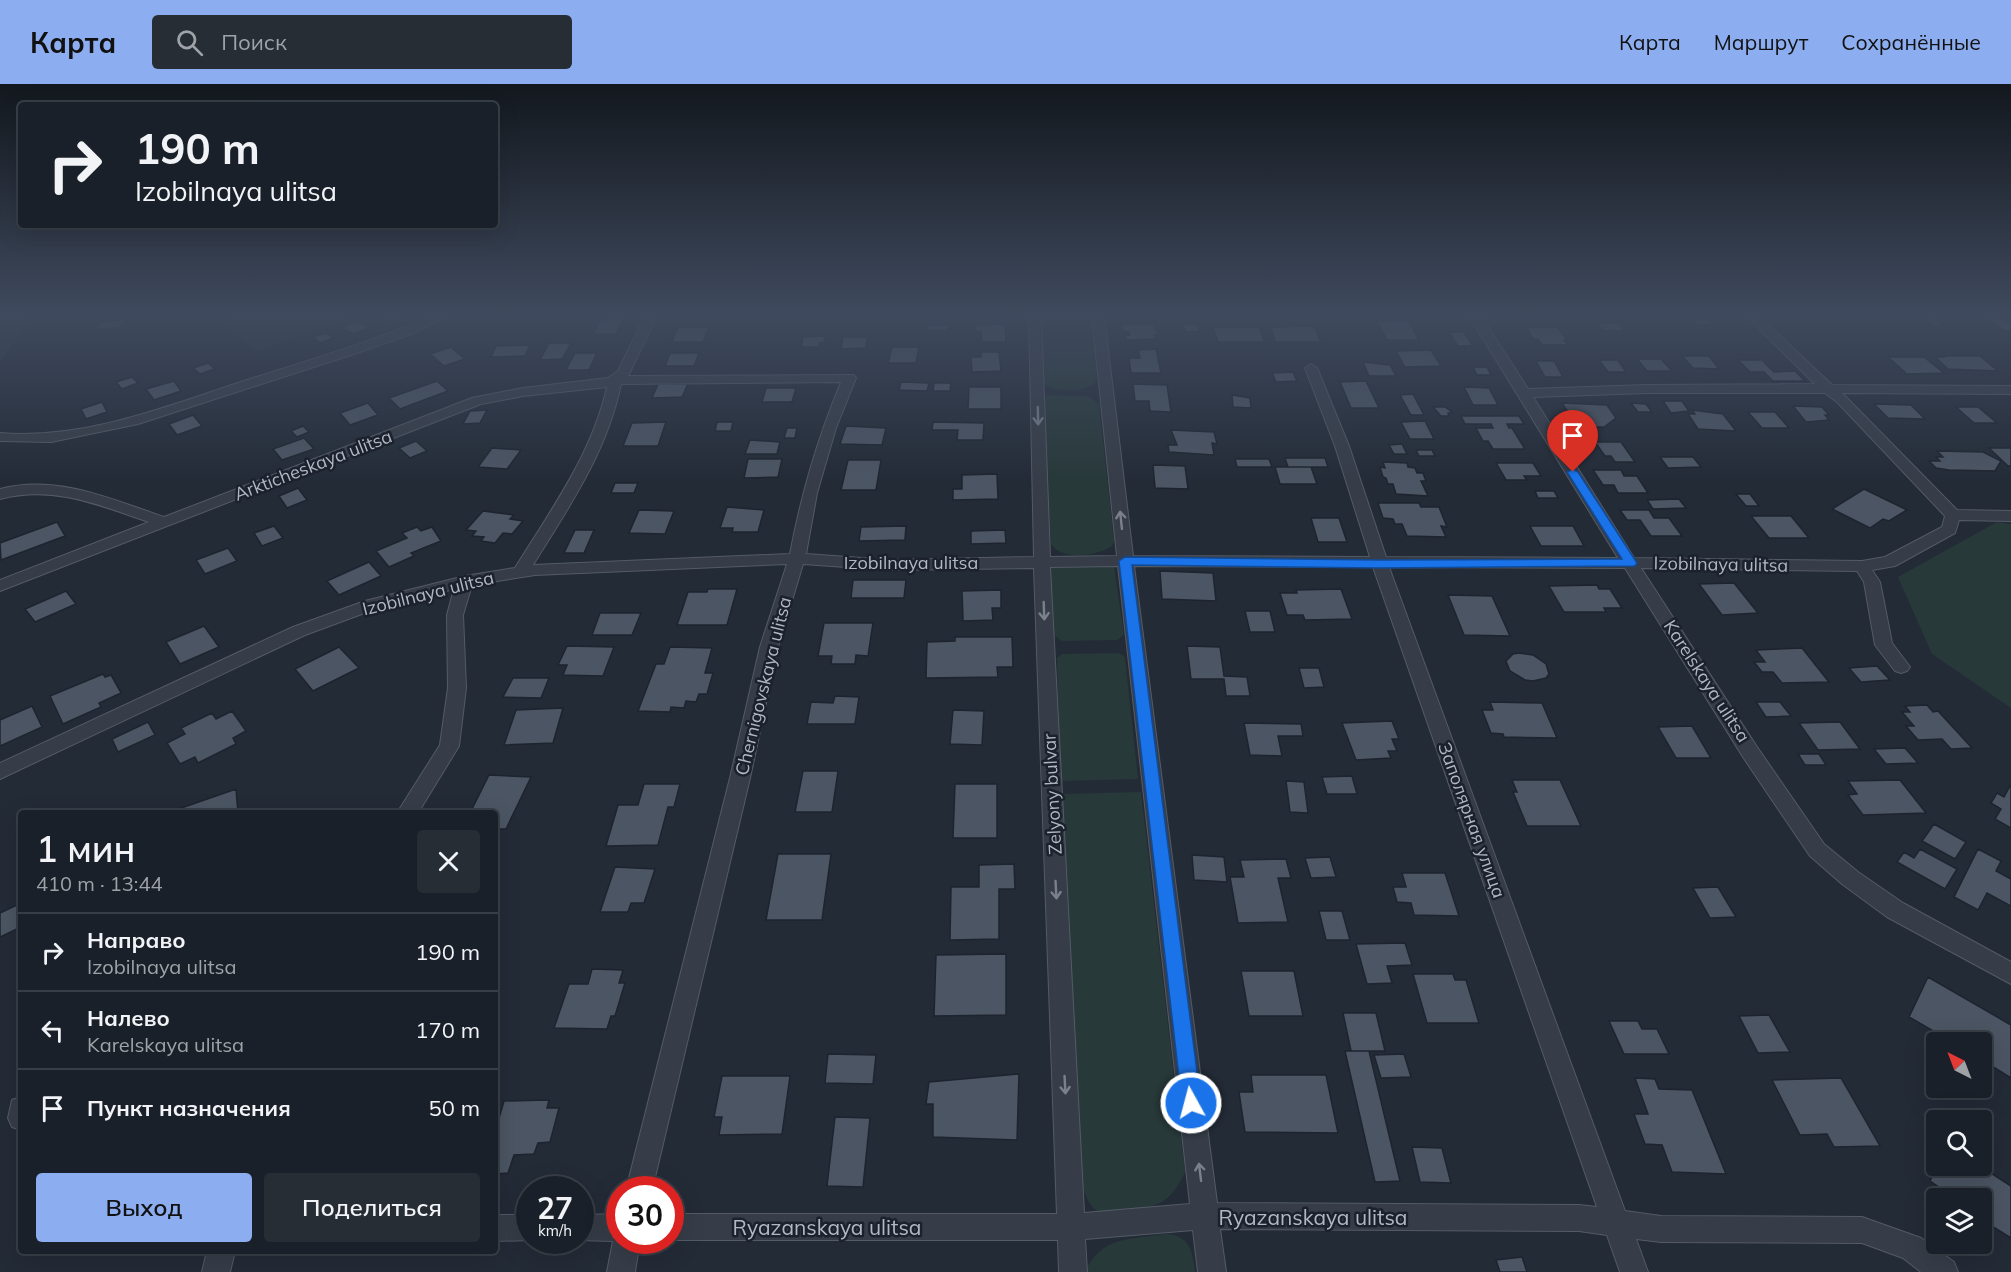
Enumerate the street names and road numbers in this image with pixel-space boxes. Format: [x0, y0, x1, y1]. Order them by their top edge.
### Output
street label: Arkticheskaya ulitsa [231, 424, 395, 506]
street label: Izobilnaya ulitsa [844, 551, 978, 574]
street label: Izobilnaya ulitsa [1654, 551, 1788, 577]
street label: Izobilnaya ulitsa [360, 566, 496, 620]
street label: Chernigovskaya ulitsa [730, 594, 796, 778]
street label: Karelskaya ulitsa [1659, 615, 1755, 747]
street label: Zelyony bulvar [1037, 732, 1067, 855]
street label: Заполярная улица [1433, 739, 1511, 901]
street label: Ryazanskaya ulitsa [1219, 1204, 1407, 1230]
street label: Ryazanskaya ulitsa [733, 1214, 921, 1240]

